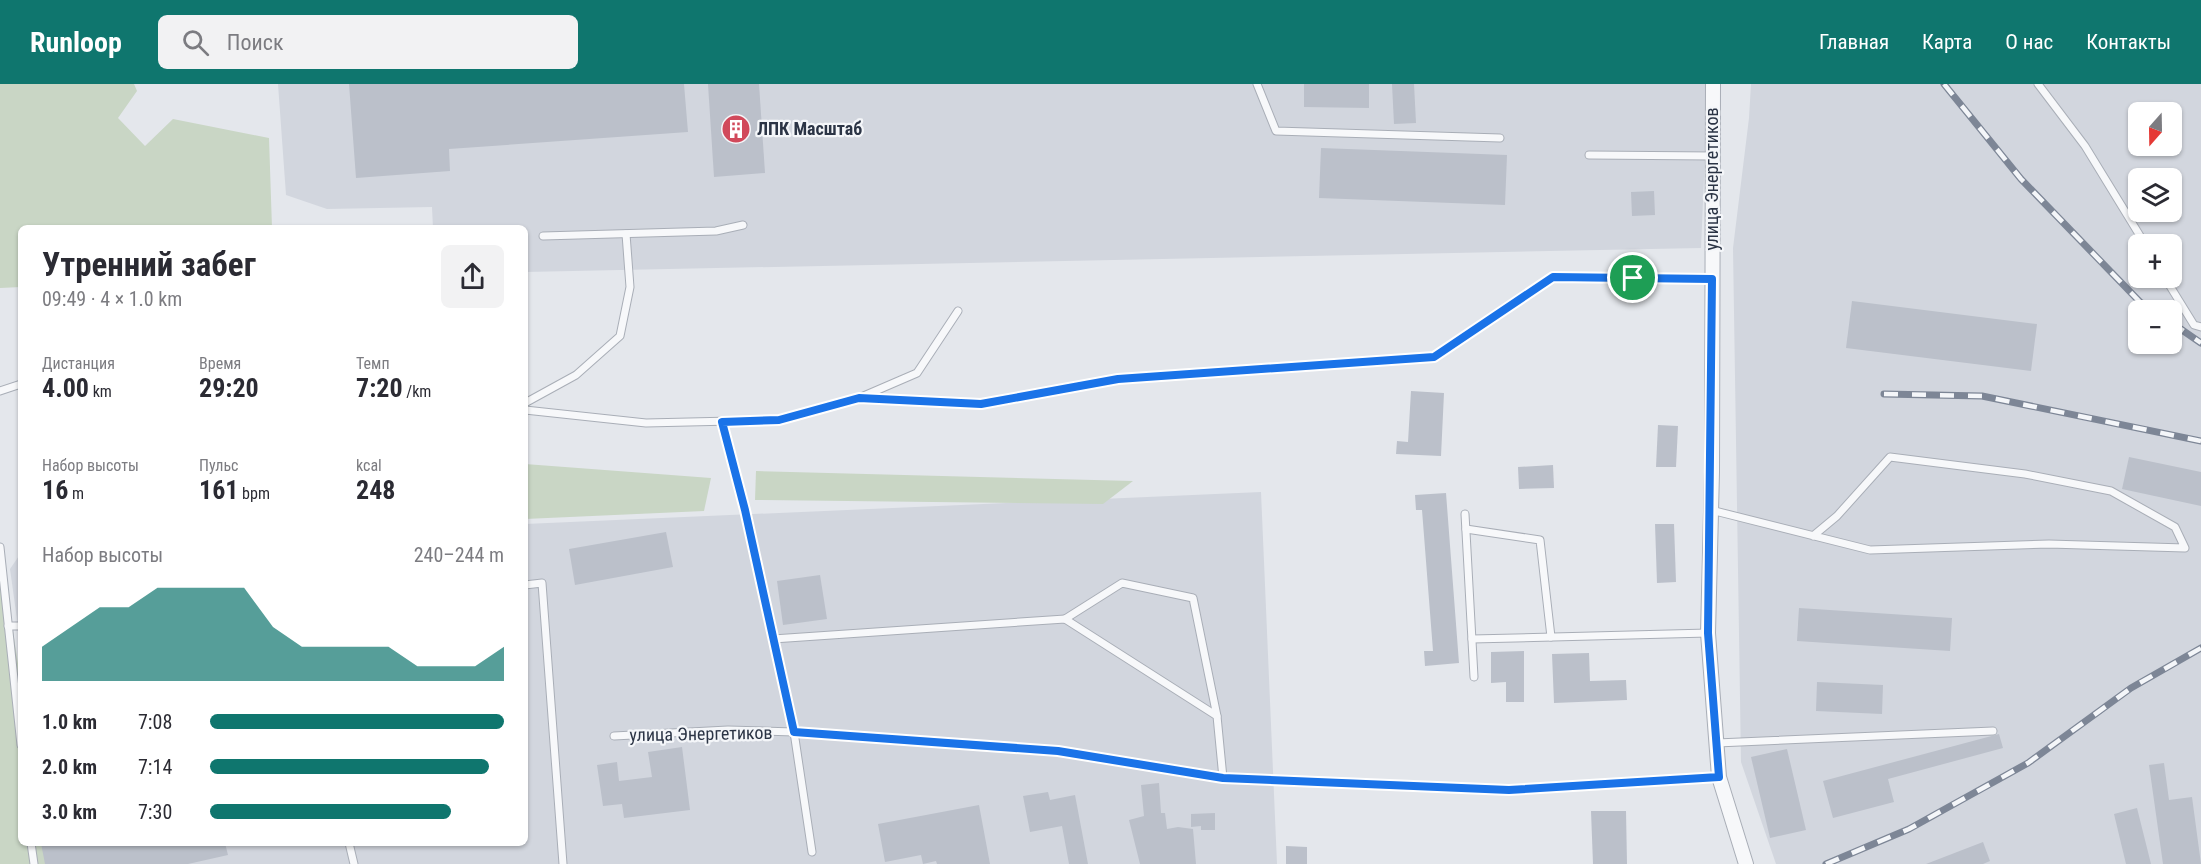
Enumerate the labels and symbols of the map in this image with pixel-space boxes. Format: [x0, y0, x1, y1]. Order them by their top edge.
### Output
north arrow [2128, 102, 2182, 156]
street label: улица Энергетиков [1701, 107, 1722, 251]
building icon: ЛПК Масштаб [720, 113, 752, 145]
place label: ЛПК Масштаб [757, 118, 862, 139]
pin [1607, 252, 1658, 303]
street label: улица Энергетиков [629, 722, 773, 745]

